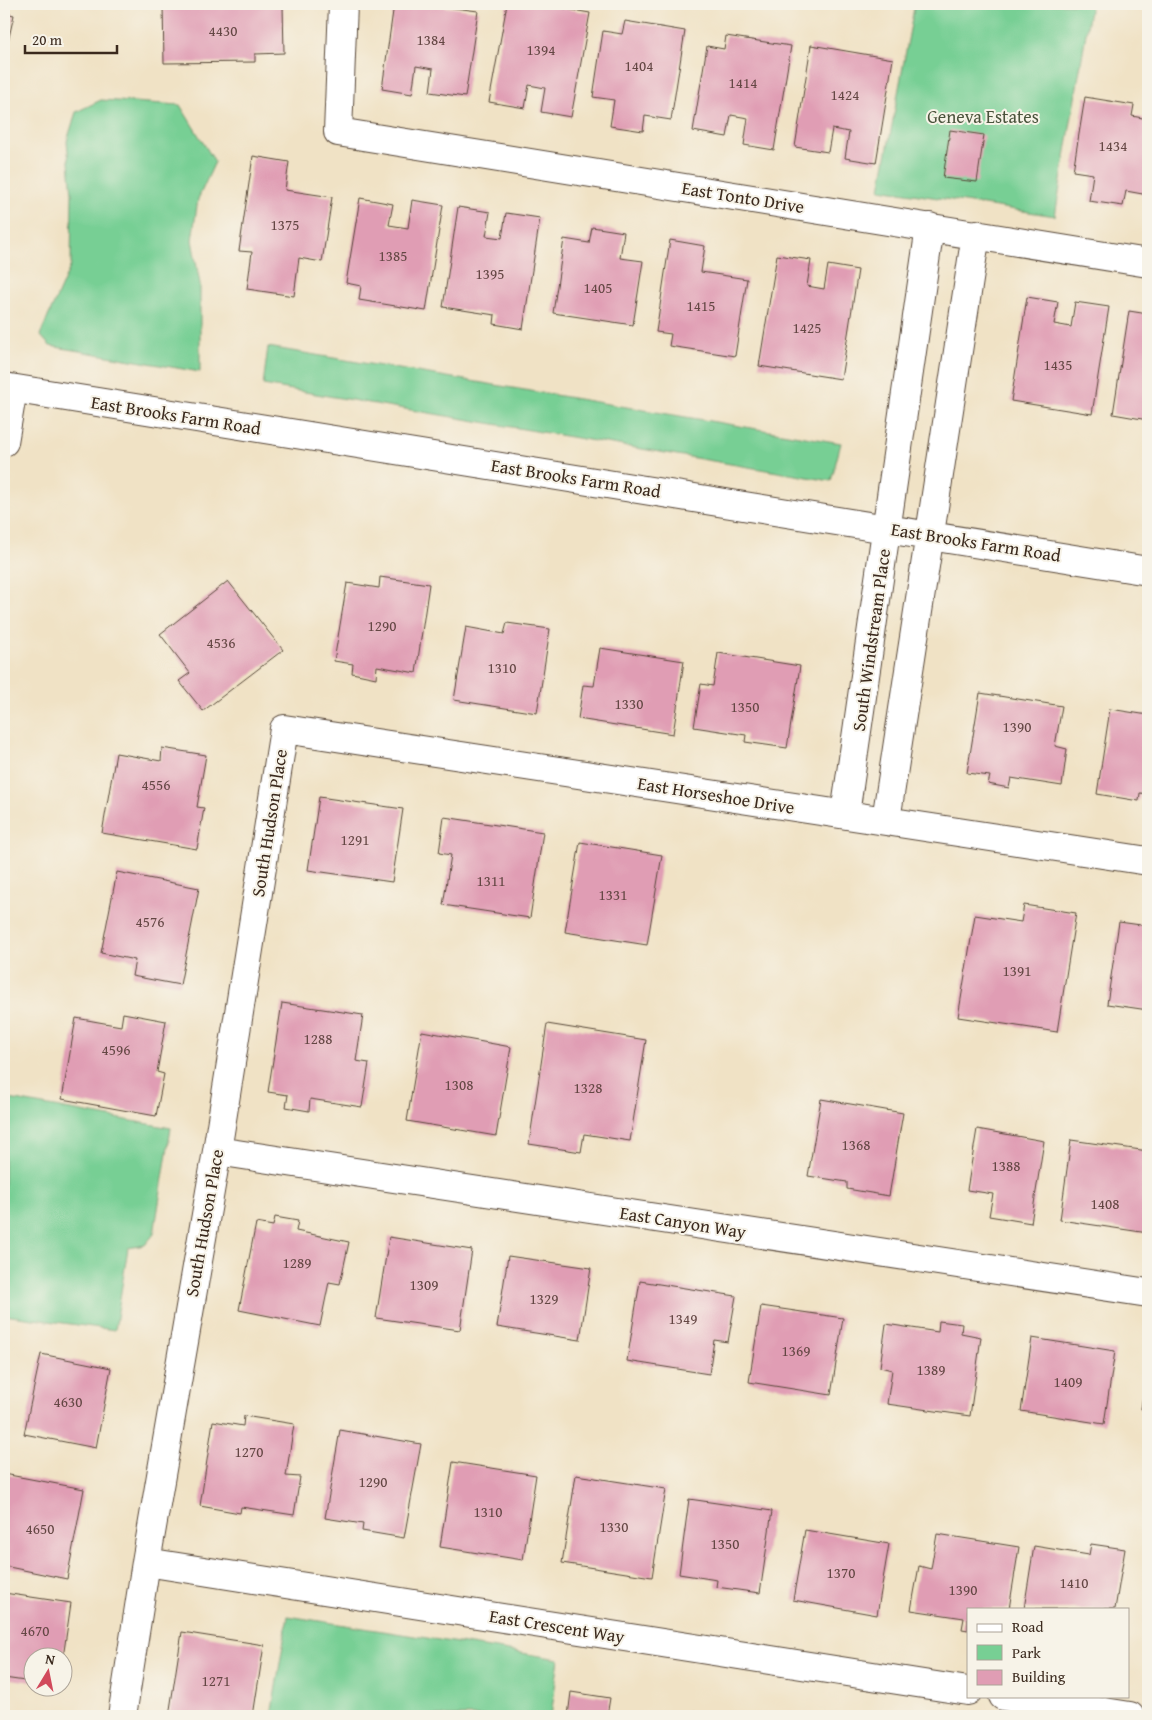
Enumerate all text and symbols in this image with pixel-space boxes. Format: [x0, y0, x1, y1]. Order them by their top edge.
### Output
house number: 4430 [209, 20, 237, 41]
scale bar [25, 22, 118, 54]
text: 20 m [32, 29, 63, 50]
house number: 1384 [417, 29, 445, 50]
house number: 1394 [527, 39, 555, 60]
house number: 1404 [625, 55, 653, 76]
house number: 1414 [729, 72, 757, 93]
house number: 1424 [831, 84, 859, 105]
park label: Geneva Estates [927, 103, 1039, 130]
house number: 1434 [1099, 135, 1127, 156]
street label: East Tonto Drive [680, 174, 806, 220]
house number: 1375 [271, 214, 299, 235]
house number: 1385 [379, 245, 407, 266]
house number: 1395 [476, 263, 504, 284]
house number: 1405 [584, 277, 612, 298]
house number: 1415 [687, 295, 715, 316]
house number: 1425 [793, 317, 821, 338]
house number: 1435 [1044, 354, 1072, 375]
street label: East Brooks Farm Road [89, 388, 263, 442]
street label: East Brooks Farm Road [489, 451, 663, 505]
street label: East Brooks Farm Road [889, 515, 1063, 569]
street label: South Windstream Place [845, 547, 897, 733]
house number: 1290 [368, 615, 396, 636]
house number: 4536 [207, 632, 235, 653]
house number: 1310 [488, 657, 516, 678]
house number: 1330 [615, 693, 643, 714]
house number: 1350 [731, 696, 759, 717]
house number: 1390 [1003, 716, 1031, 737]
street label: South Hudson Place [244, 747, 294, 899]
street label: East Horseshoe Drive [636, 769, 796, 821]
house number: 4556 [142, 774, 170, 795]
house number: 1291 [341, 829, 369, 850]
house number: 1311 [477, 870, 505, 891]
house number: 1331 [599, 884, 627, 905]
house number: 4576 [136, 911, 164, 932]
house number: 1391 [1003, 960, 1031, 981]
house number: 1288 [304, 1028, 332, 1049]
house number: 4596 [102, 1039, 130, 1060]
house number: 1308 [445, 1074, 473, 1095]
house number: 1328 [574, 1077, 602, 1098]
house number: 1368 [842, 1134, 870, 1155]
street label: South Hudson Place [178, 1147, 230, 1299]
house number: 1388 [992, 1155, 1020, 1176]
house number: 1408 [1091, 1193, 1119, 1214]
street label: East Canyon Way [618, 1199, 748, 1245]
house number: 1289 [283, 1252, 311, 1273]
house number: 1309 [410, 1274, 438, 1295]
house number: 1329 [530, 1288, 558, 1309]
house number: 1349 [669, 1308, 697, 1329]
house number: 1369 [782, 1340, 810, 1361]
house number: 1389 [917, 1359, 945, 1380]
house number: 1409 [1054, 1371, 1082, 1392]
house number: 4630 [54, 1391, 82, 1412]
house number: 1270 [235, 1441, 263, 1462]
house number: 1290 [359, 1471, 387, 1492]
house number: 1310 [474, 1501, 502, 1522]
house number: 1330 [600, 1516, 628, 1537]
house number: 4650 [26, 1518, 54, 1539]
house number: 1350 [711, 1533, 739, 1554]
house number: 1370 [827, 1562, 855, 1583]
house number: 1410 [1060, 1572, 1088, 1593]
house number: 1390 [949, 1579, 977, 1600]
street label: East Crescent Way [487, 1602, 627, 1650]
legend [967, 1608, 1130, 1698]
text: Road [1012, 1616, 1043, 1637]
house number: 4670 [21, 1620, 49, 1641]
text: Park [1012, 1642, 1041, 1663]
north arrow [22, 1648, 72, 1698]
text: N [44, 1649, 57, 1670]
text: Building [1012, 1666, 1066, 1687]
house number: 1271 [202, 1670, 230, 1691]

